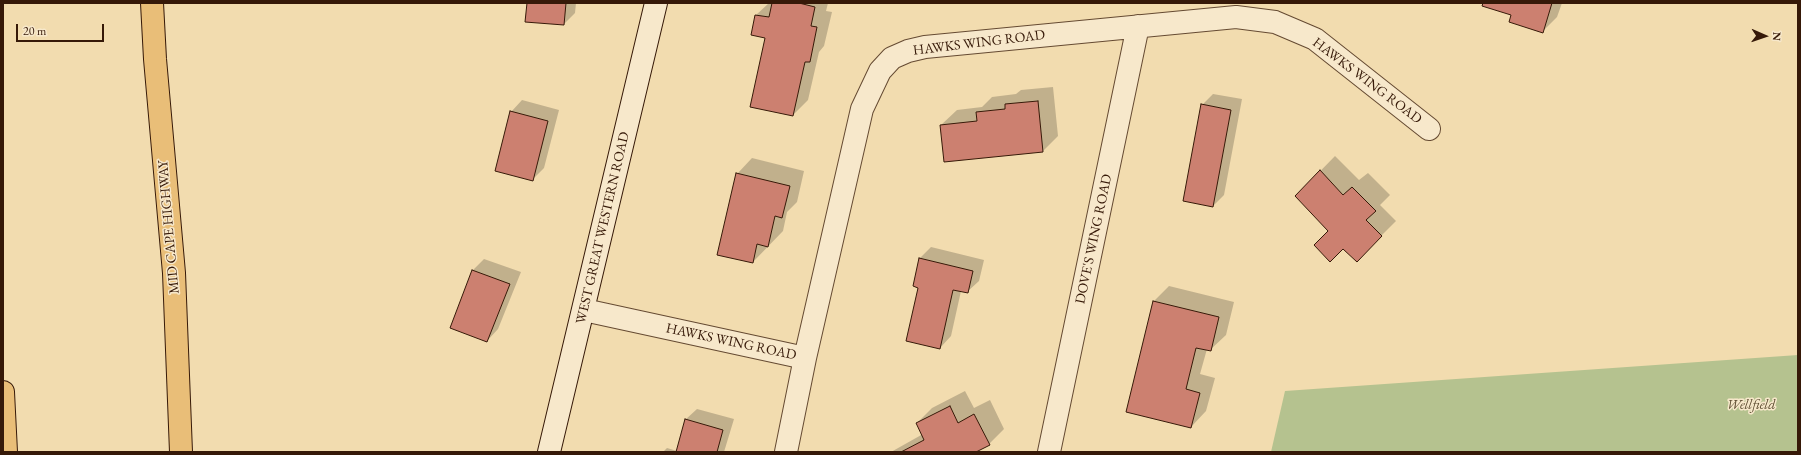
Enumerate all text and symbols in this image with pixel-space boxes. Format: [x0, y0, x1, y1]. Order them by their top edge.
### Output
scale bar [18, 16, 106, 42]
north arrow [1745, 16, 1785, 56]
text: 20 m [23, 23, 46, 39]
street label: HAWKS WING ROAD [912, 27, 1046, 59]
text: N [1770, 32, 1784, 41]
street label: HAWKS WING ROAD [1309, 34, 1425, 128]
street label: WEST GREAT WESTERN ROAD [573, 130, 633, 326]
street label: MID CAPE HIGHWAY [155, 159, 183, 295]
street label: DOVE'S WING ROAD [1072, 173, 1116, 305]
street label: HAWKS WING ROAD [664, 320, 798, 364]
park label: Wellfield [1727, 397, 1775, 413]

